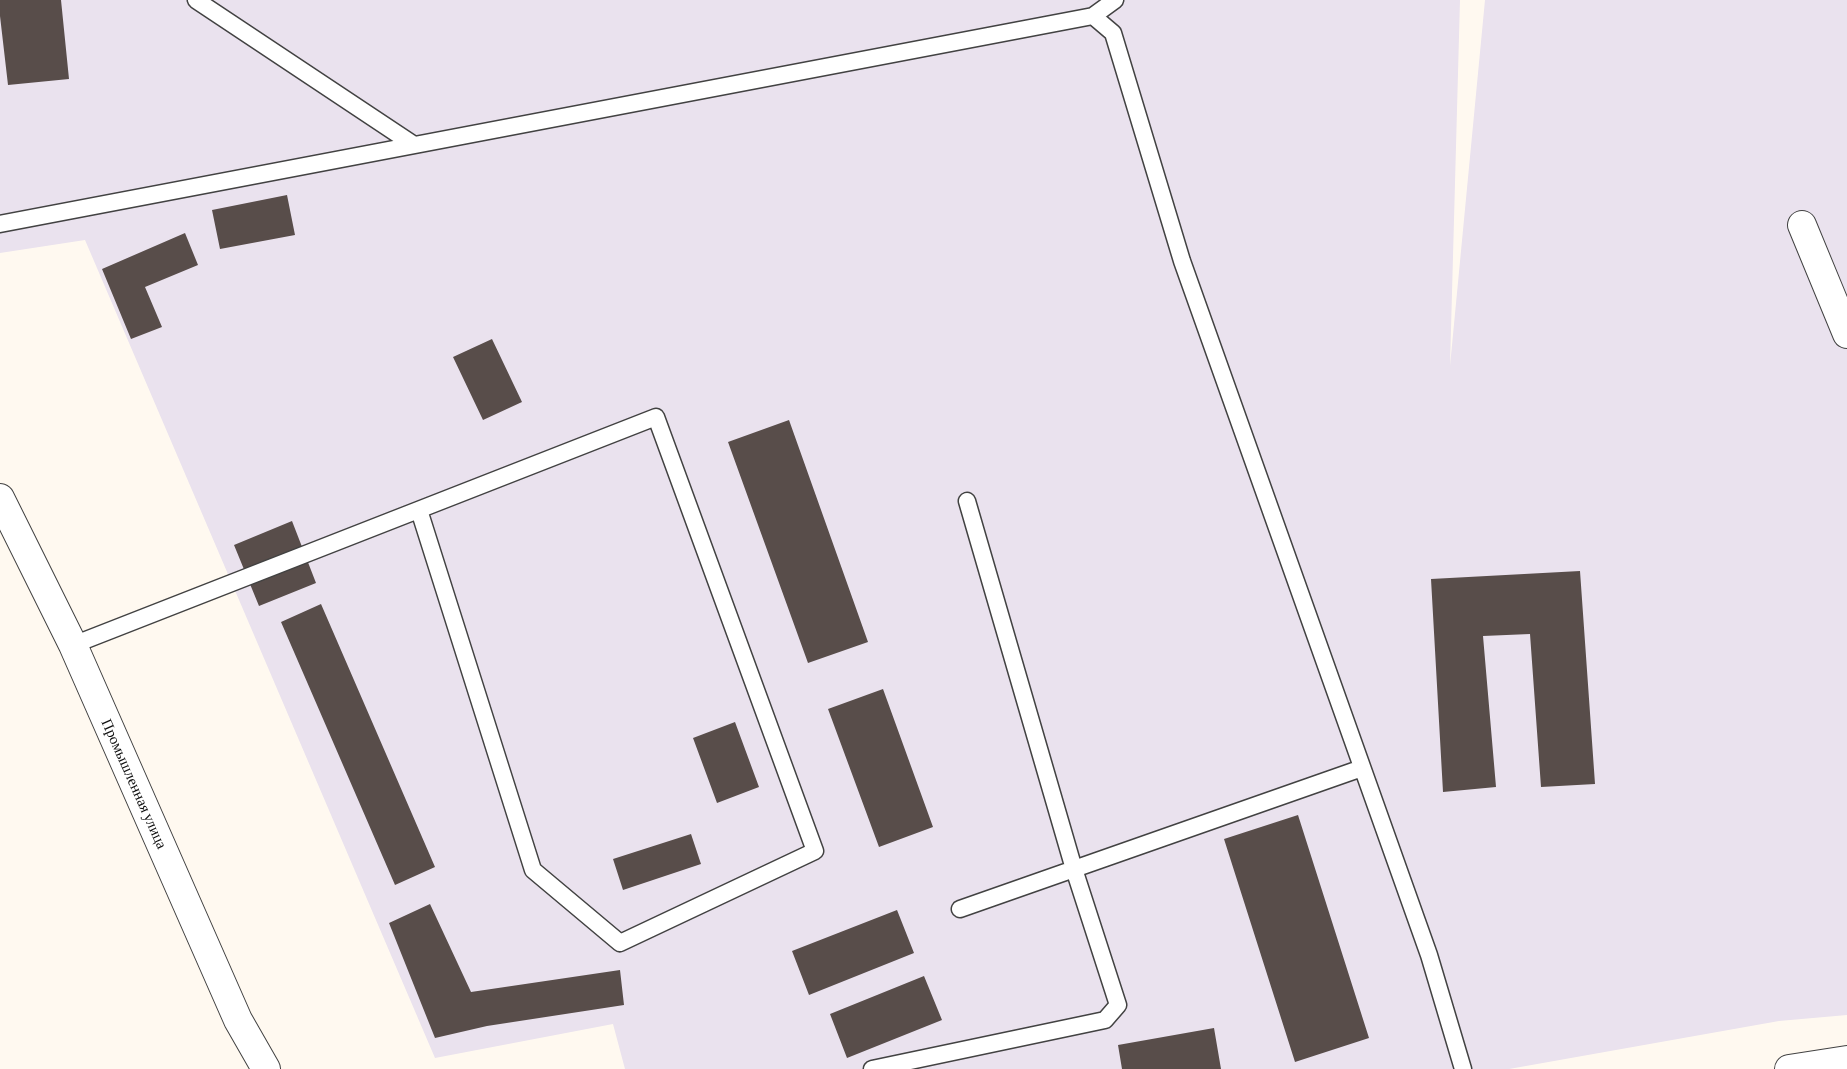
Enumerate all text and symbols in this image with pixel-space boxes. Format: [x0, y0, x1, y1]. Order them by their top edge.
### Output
street label: Промышленная улица [97, 716, 171, 852]

